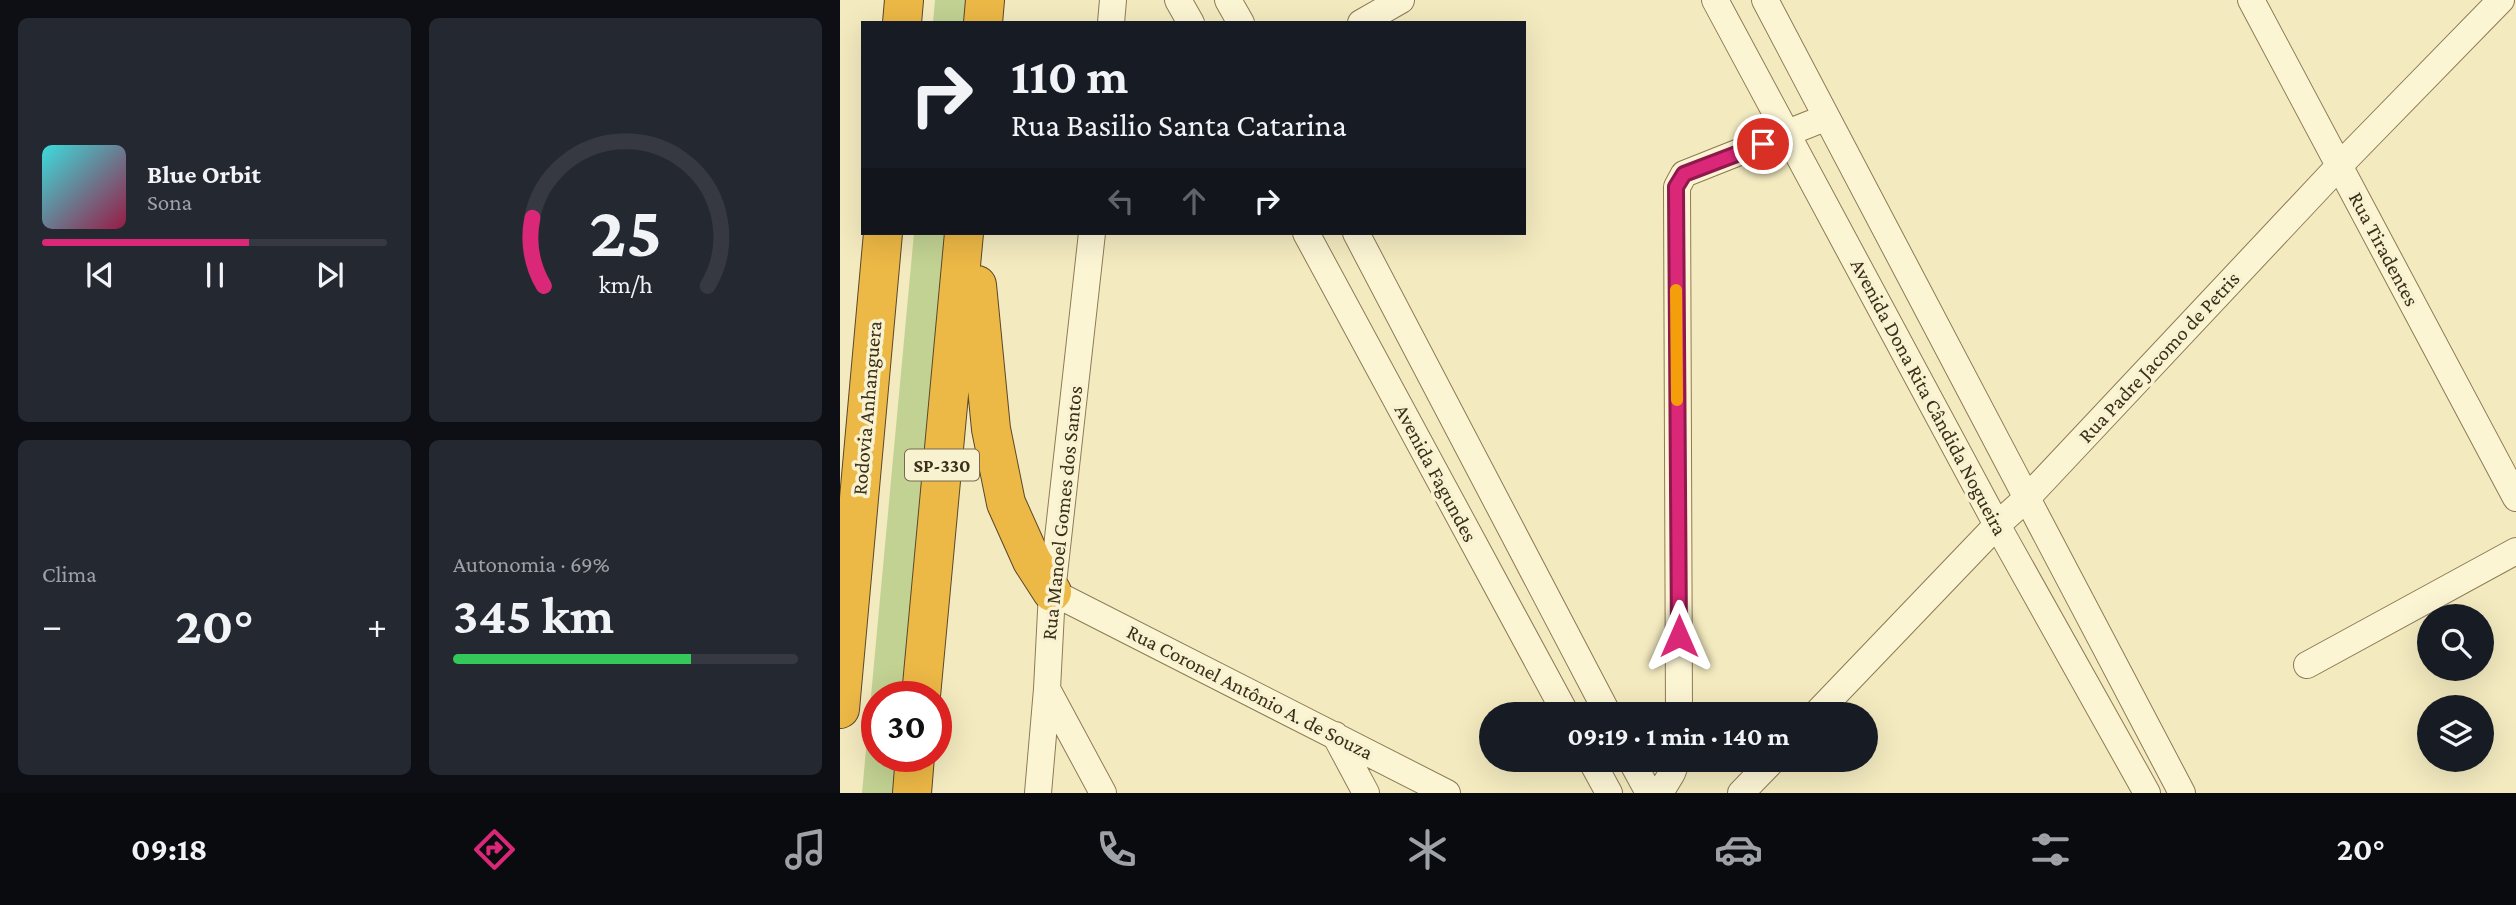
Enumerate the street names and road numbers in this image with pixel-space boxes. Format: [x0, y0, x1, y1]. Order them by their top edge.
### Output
street label: Rua Tiradentes [2344, 188, 2424, 310]
street label: Avenida Dona Rita Cândida Nogueira [1846, 254, 2013, 540]
street label: Rua Padre Jacomo de Petris [2073, 266, 2245, 448]
street label: Rodovia Anhanguera [847, 320, 887, 496]
street label: Rua Manoel Gomes dos Santos [1037, 385, 1087, 641]
street label: Avenida Fagundes [1390, 400, 1482, 546]
road number: SP-330 [905, 450, 979, 480]
street label: Rua Coronel Antônio A. de Souza [1123, 619, 1377, 765]

